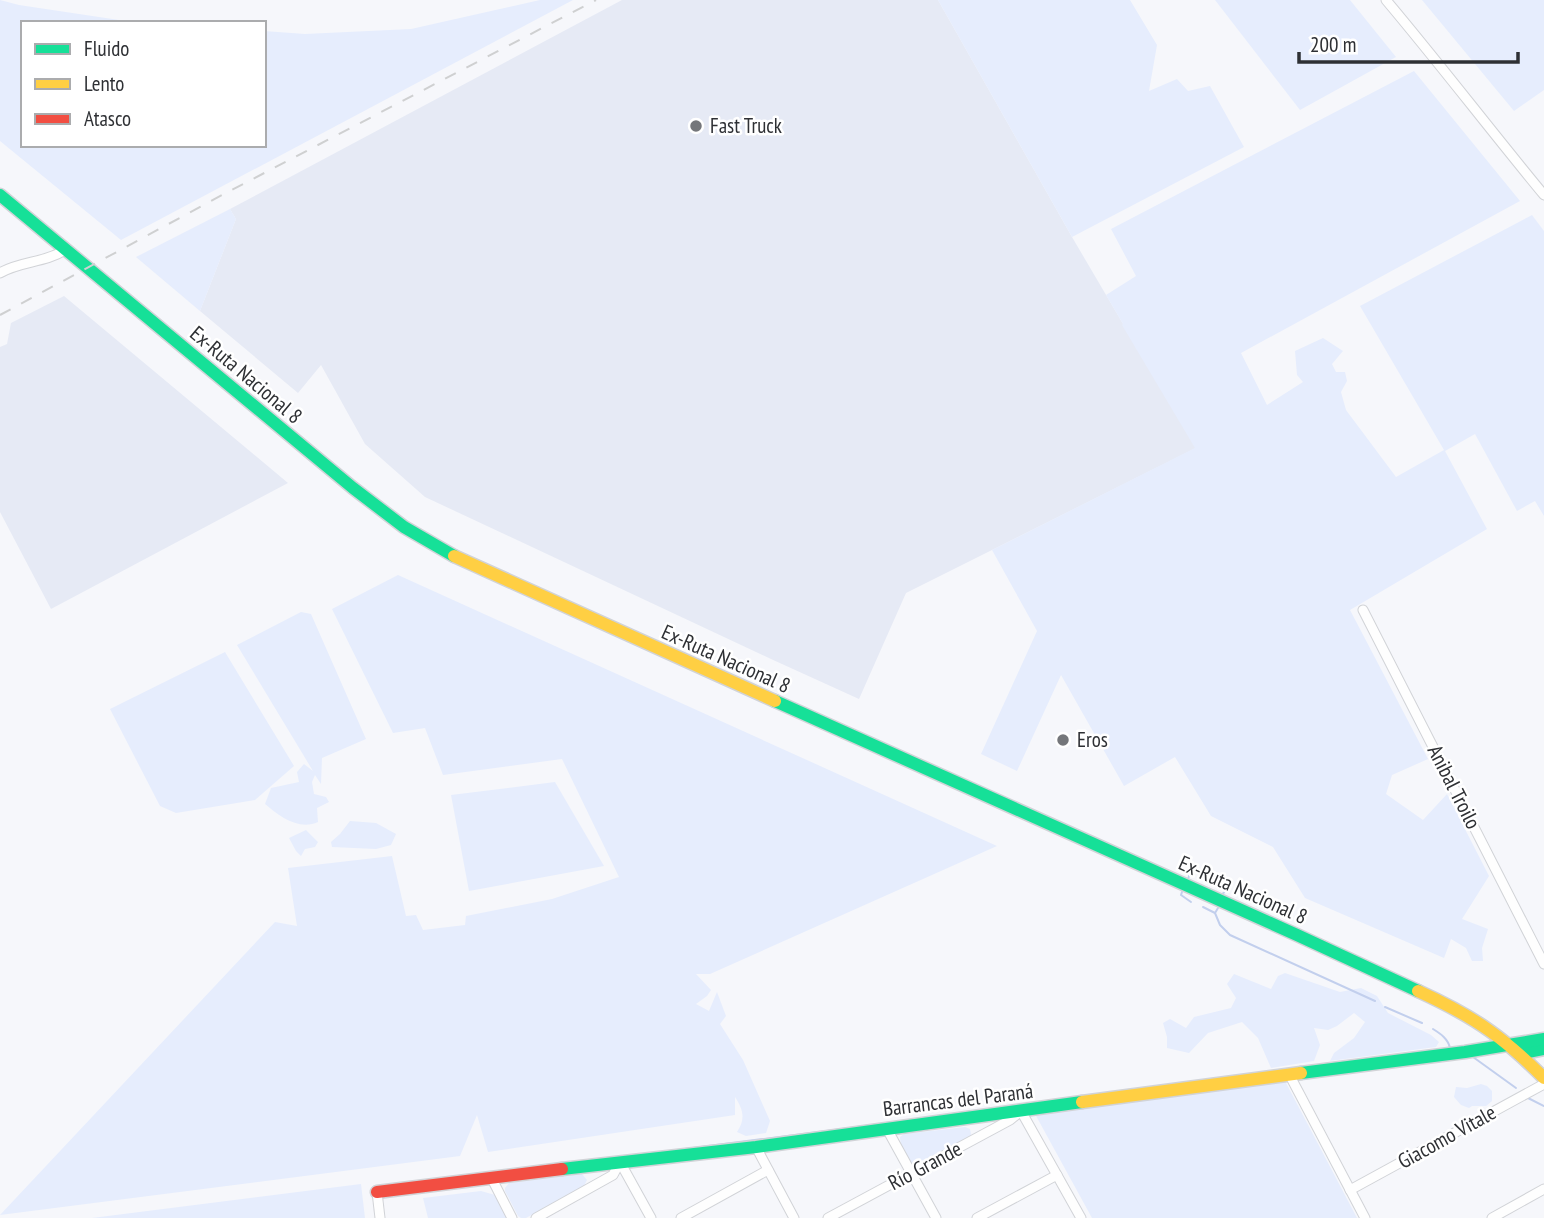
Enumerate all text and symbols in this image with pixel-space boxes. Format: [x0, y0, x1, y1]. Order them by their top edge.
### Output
legend [21, 21, 266, 147]
scale bar [1299, 21, 1518, 65]
text: 200 m [1310, 31, 1356, 58]
text: Fluido [84, 35, 129, 62]
text: Lento [84, 70, 124, 97]
text: Atasco [84, 105, 131, 132]
place label: Fast Truck [710, 112, 782, 139]
marker: Fast Truck [688, 118, 704, 134]
street label: Ex-Ruta Nacional 8 [185, 320, 308, 429]
street label: Ex-Ruta Nacional 8 [658, 618, 795, 699]
place label: Eros [1077, 726, 1108, 753]
marker: Eros [1055, 732, 1071, 748]
street label: Anibal Troilo [1422, 740, 1487, 833]
street label: Ex-Ruta Nacional 8 [1175, 849, 1312, 930]
street label: Barrancas del Paraná [881, 1077, 1035, 1122]
street label: Giacomo Vitale [1393, 1099, 1501, 1175]
street label: Río Grande [883, 1135, 966, 1196]

